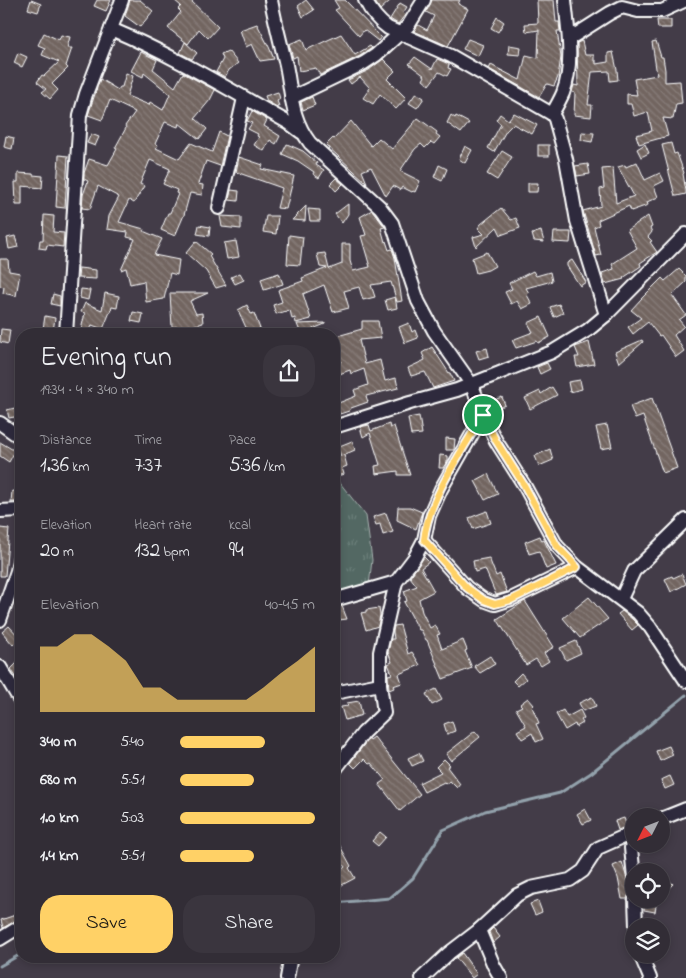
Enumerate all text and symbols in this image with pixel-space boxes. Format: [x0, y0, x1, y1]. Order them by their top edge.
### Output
text: Evening run [40, 338, 172, 379]
button: share [263, 345, 315, 397]
text: 19:34 · 4 × 340 m [40, 378, 134, 402]
pin [462, 394, 504, 436]
icon: arrive [469, 401, 497, 429]
text: Distance [40, 430, 92, 451]
text: Time [134, 430, 162, 451]
text: Pace [229, 430, 256, 451]
text: 1.36 [40, 451, 69, 481]
text: 7:37 [134, 451, 162, 481]
text: 5:36 [229, 451, 260, 481]
text: km [69, 457, 89, 478]
text: /km [260, 457, 285, 478]
text: Elevation [40, 515, 91, 536]
text: Heart rate [134, 515, 192, 536]
text: kcal [229, 515, 251, 536]
text: 20 [40, 536, 60, 566]
text: 132 [134, 536, 160, 566]
text: 94 [229, 536, 244, 566]
text: m [60, 542, 74, 563]
text: bpm [160, 542, 190, 563]
text: Elevation [40, 593, 99, 617]
text: 40–45 m [265, 593, 315, 617]
text: 340 m [40, 730, 77, 754]
text: 5:40 [120, 730, 144, 754]
text: 680 m [40, 768, 76, 792]
text: 5:51 [120, 768, 145, 792]
text: 1.0 km [40, 806, 79, 830]
text: 5:03 [120, 806, 144, 830]
north arrow [625, 808, 670, 852]
map controls [625, 808, 670, 963]
text: 1.4 km [40, 844, 78, 868]
text: 5:51 [120, 844, 145, 868]
button: locate [625, 863, 670, 908]
button: Save [40, 895, 173, 953]
button: Share [183, 895, 315, 953]
button: layers [625, 918, 670, 963]

